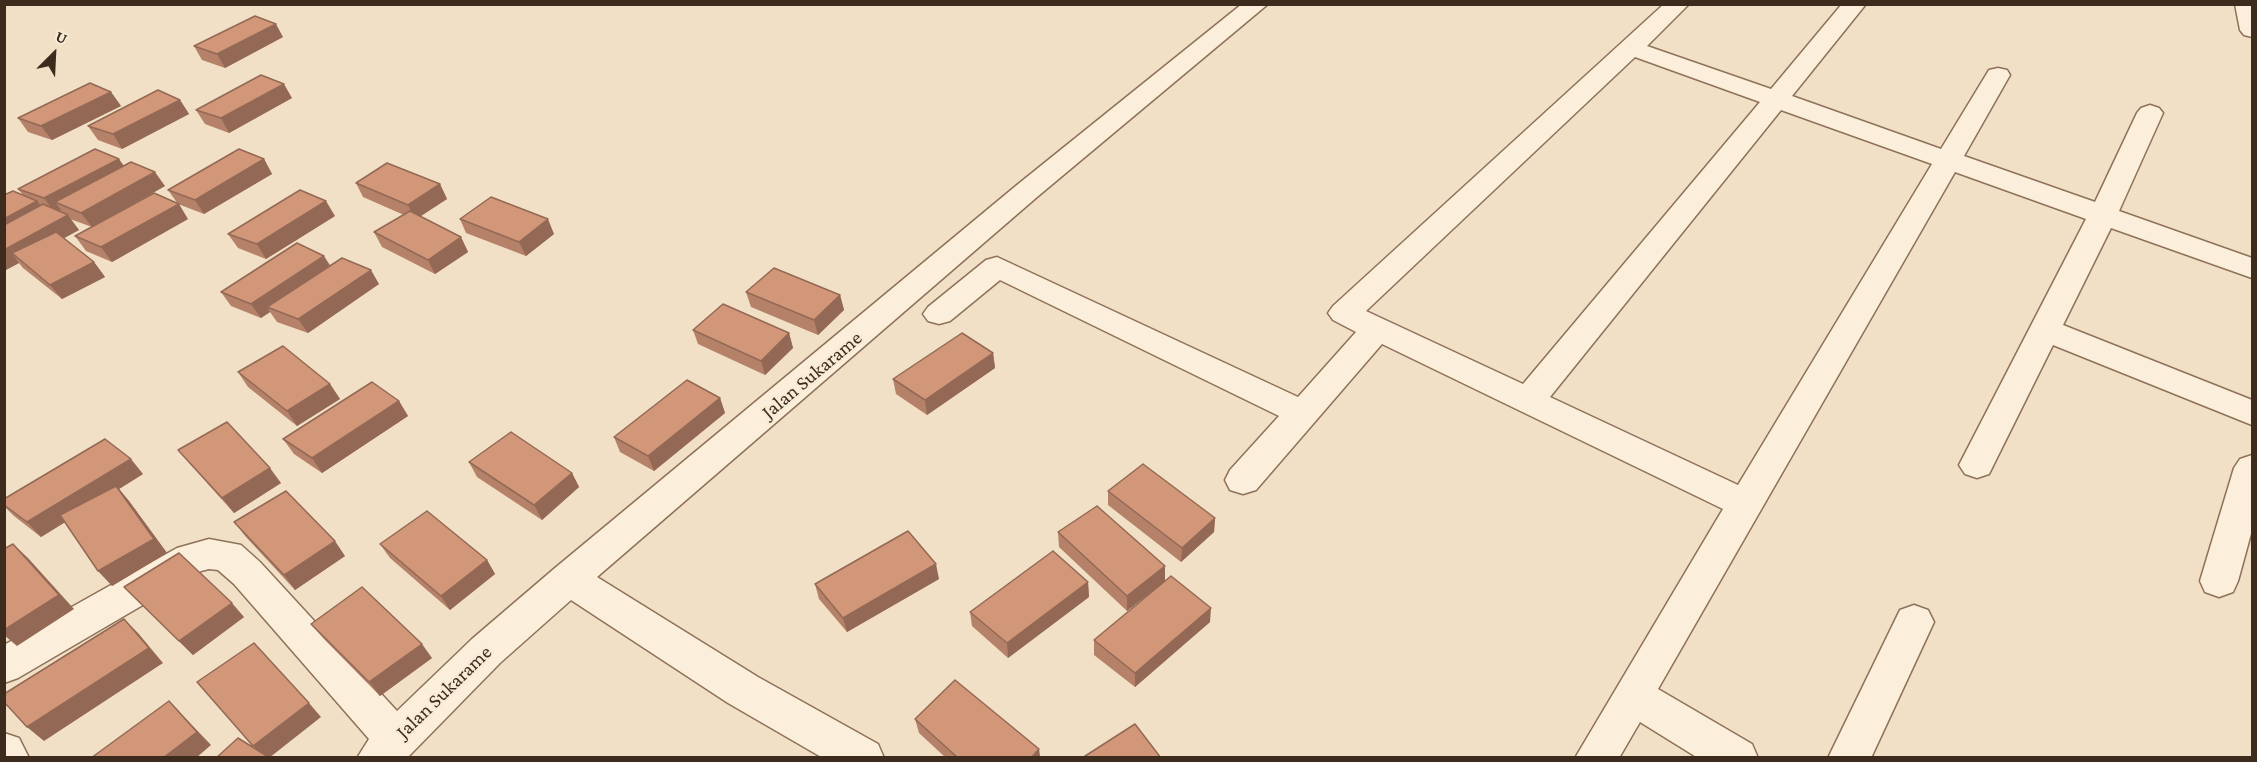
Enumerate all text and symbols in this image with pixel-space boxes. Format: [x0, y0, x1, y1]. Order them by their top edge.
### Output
north arrow [24, 24, 84, 84]
text: U [53, 27, 70, 47]
street label: Jalan Sukarame [757, 326, 867, 424]
street label: Jalan Sukarame [391, 640, 497, 744]

